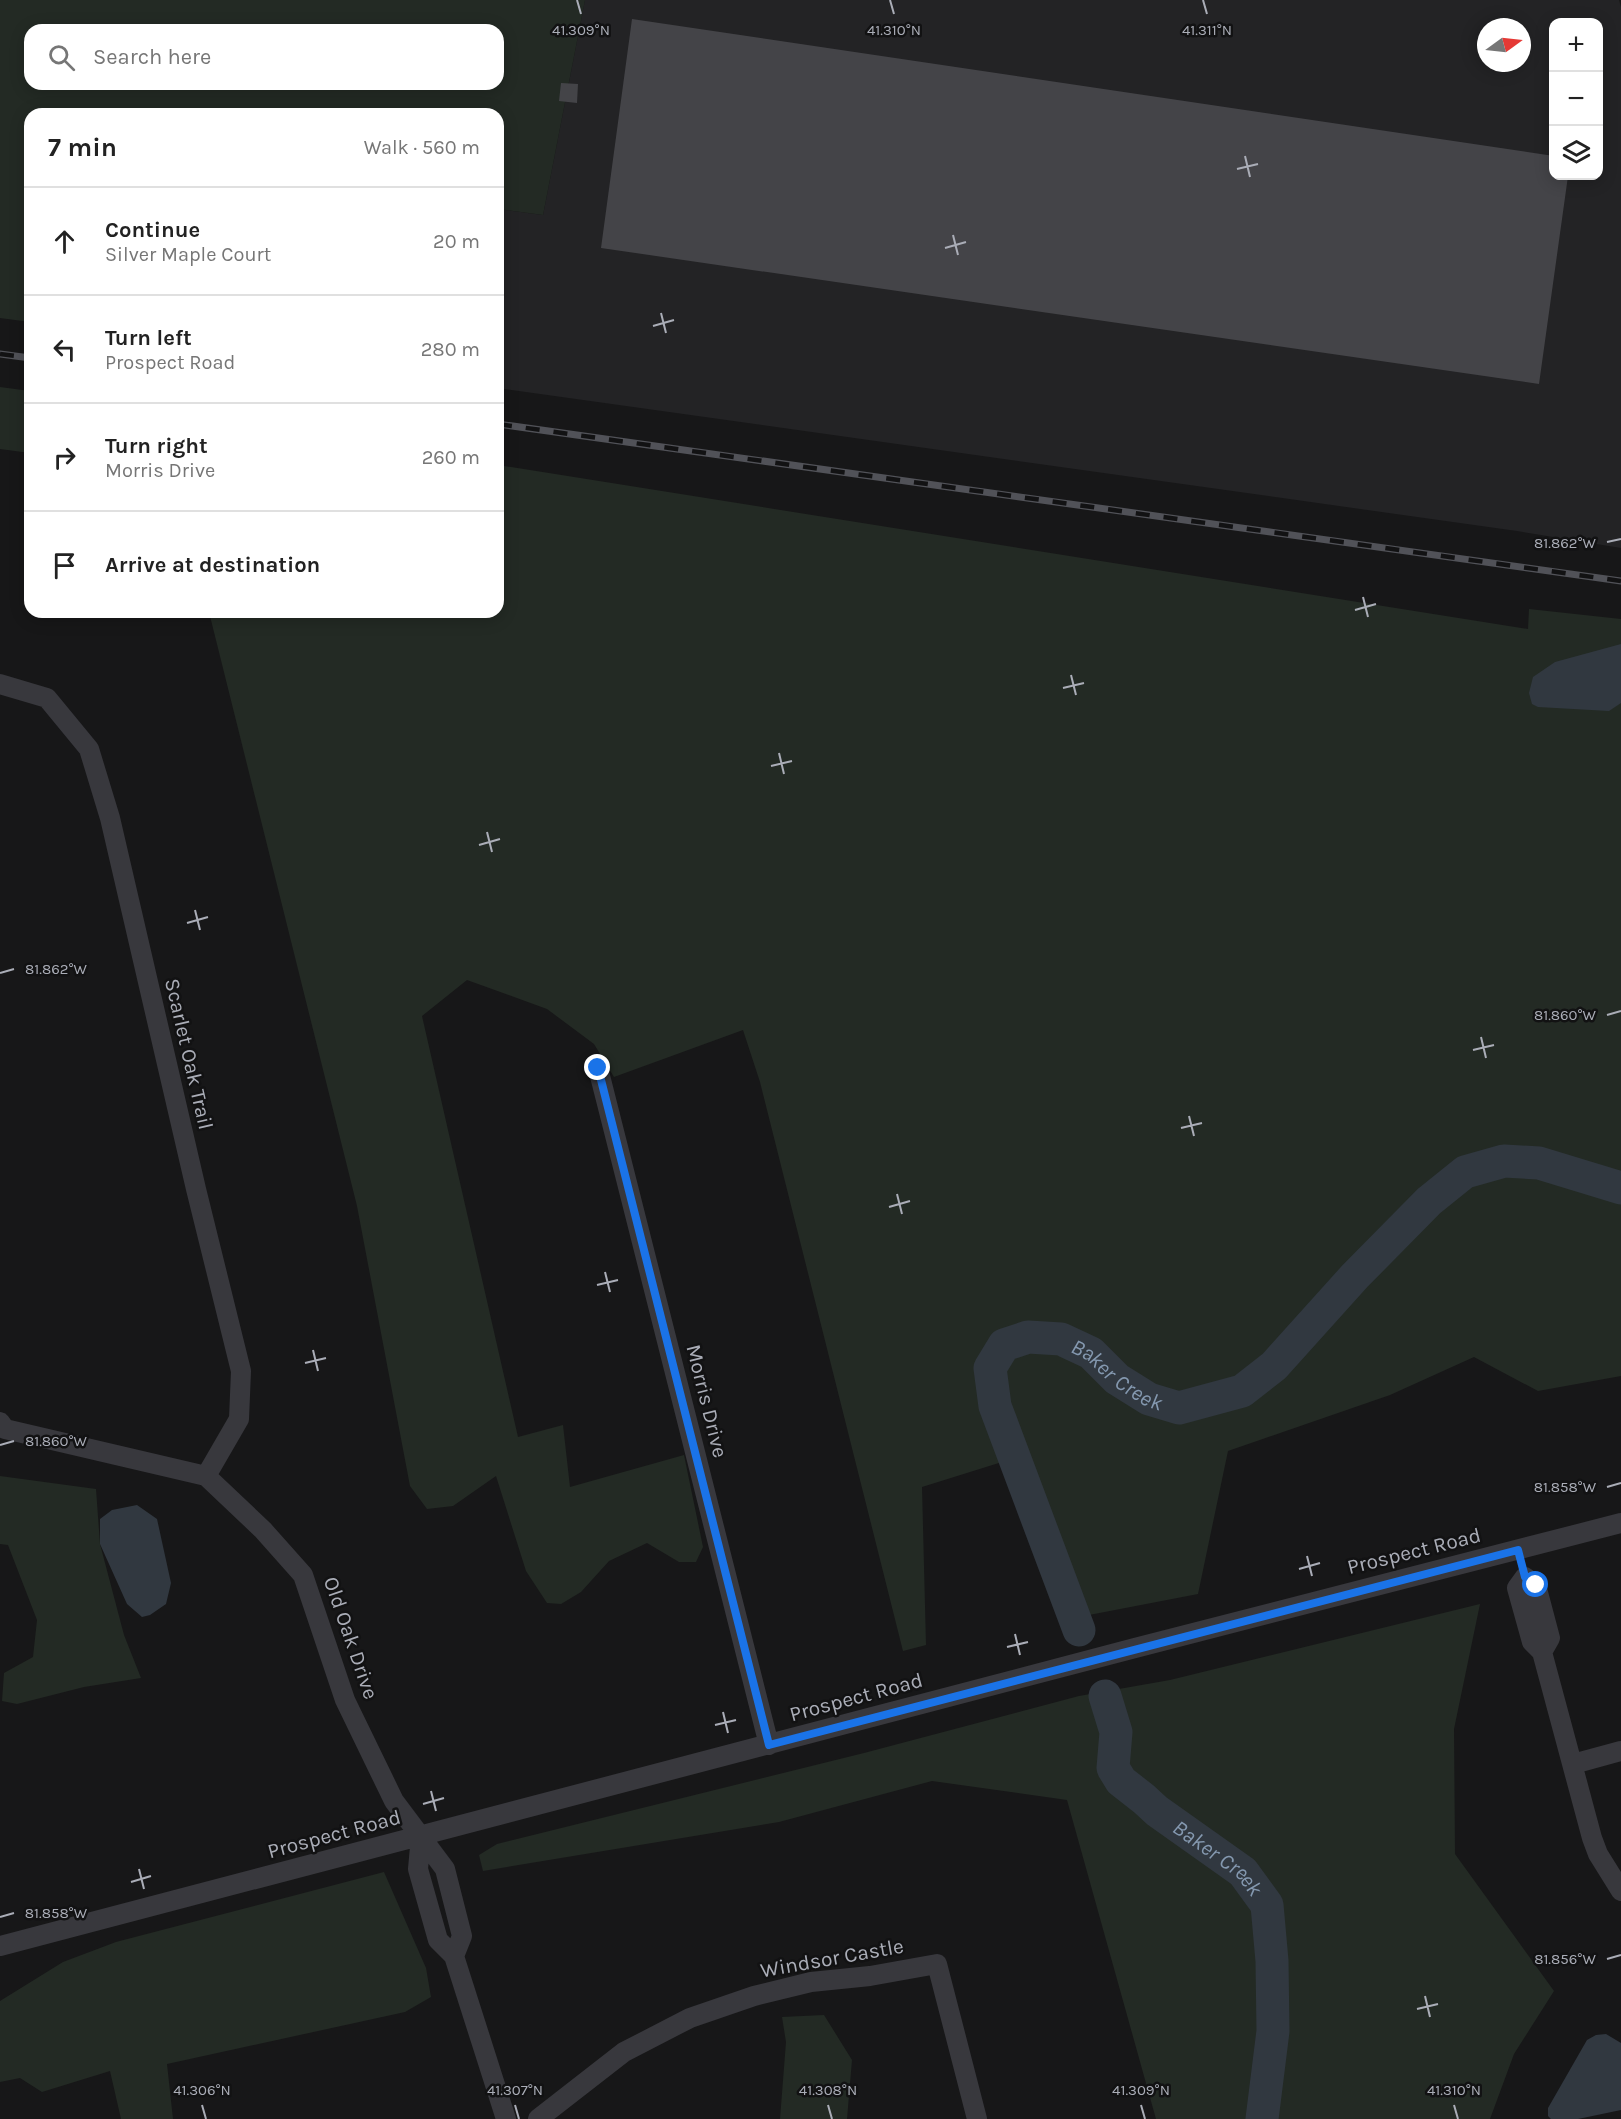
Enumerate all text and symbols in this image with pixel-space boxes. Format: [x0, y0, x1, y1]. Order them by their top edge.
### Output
north arrow [1477, 18, 1531, 72]
map controls [1549, 18, 1603, 180]
button: + [1549, 18, 1603, 72]
text: 41.309°N [552, 21, 610, 39]
text: 41.310°N [867, 21, 921, 39]
text: 41.311°N [1182, 21, 1232, 39]
search box [24, 24, 504, 90]
icon: search [45, 41, 78, 74]
text: Search here [93, 44, 211, 70]
button: − [1549, 72, 1603, 126]
button: layers [1549, 126, 1603, 180]
text: 7 min [48, 132, 117, 163]
text: Walk · 560 m [364, 136, 480, 159]
text: Continue [105, 217, 200, 243]
icon: ahead [48, 225, 81, 258]
text: 20 m [433, 230, 480, 253]
text: Silver Maple Court [105, 243, 271, 266]
text: Turn left [105, 325, 192, 351]
icon: left [48, 333, 81, 366]
text: 280 m [421, 338, 480, 361]
text: Prospect Road [105, 351, 235, 374]
text: Turn right [105, 433, 208, 459]
icon: right [48, 441, 81, 474]
text: 260 m [422, 446, 480, 469]
text: Morris Drive [105, 459, 215, 482]
text: 81.862°W [1534, 534, 1597, 552]
icon: arrive [48, 549, 81, 582]
text: Arrive at destination [105, 552, 320, 578]
text: 81.862°W [25, 960, 88, 978]
street label: Scarlet Oak Trail [160, 976, 218, 1132]
text: 81.860°W [1534, 1006, 1597, 1024]
route end [584, 1054, 610, 1080]
water label: Baker Creek [1067, 1334, 1166, 1417]
street label: Morris Drive [681, 1342, 733, 1460]
text: 81.860°W [25, 1432, 88, 1450]
text: 81.858°W [1534, 1478, 1597, 1496]
street label: Prospect Road [1345, 1523, 1483, 1579]
route start [1522, 1571, 1548, 1597]
street label: Old Oak Drive [319, 1574, 383, 1702]
street label: Prospect Road [787, 1668, 925, 1726]
street label: Prospect Road [265, 1805, 403, 1863]
water label: Baker Creek [1168, 1814, 1268, 1902]
text: 81.858°W [25, 1904, 88, 1922]
street label: Windsor Castle [758, 1934, 906, 1982]
text: 81.856°W [1534, 1950, 1596, 1968]
text: 41.306°N [173, 2081, 231, 2099]
text: 41.307°N [487, 2081, 543, 2099]
text: 41.308°N [799, 2081, 857, 2099]
text: 41.309°N [1112, 2081, 1170, 2099]
text: 41.310°N [1427, 2081, 1481, 2099]

